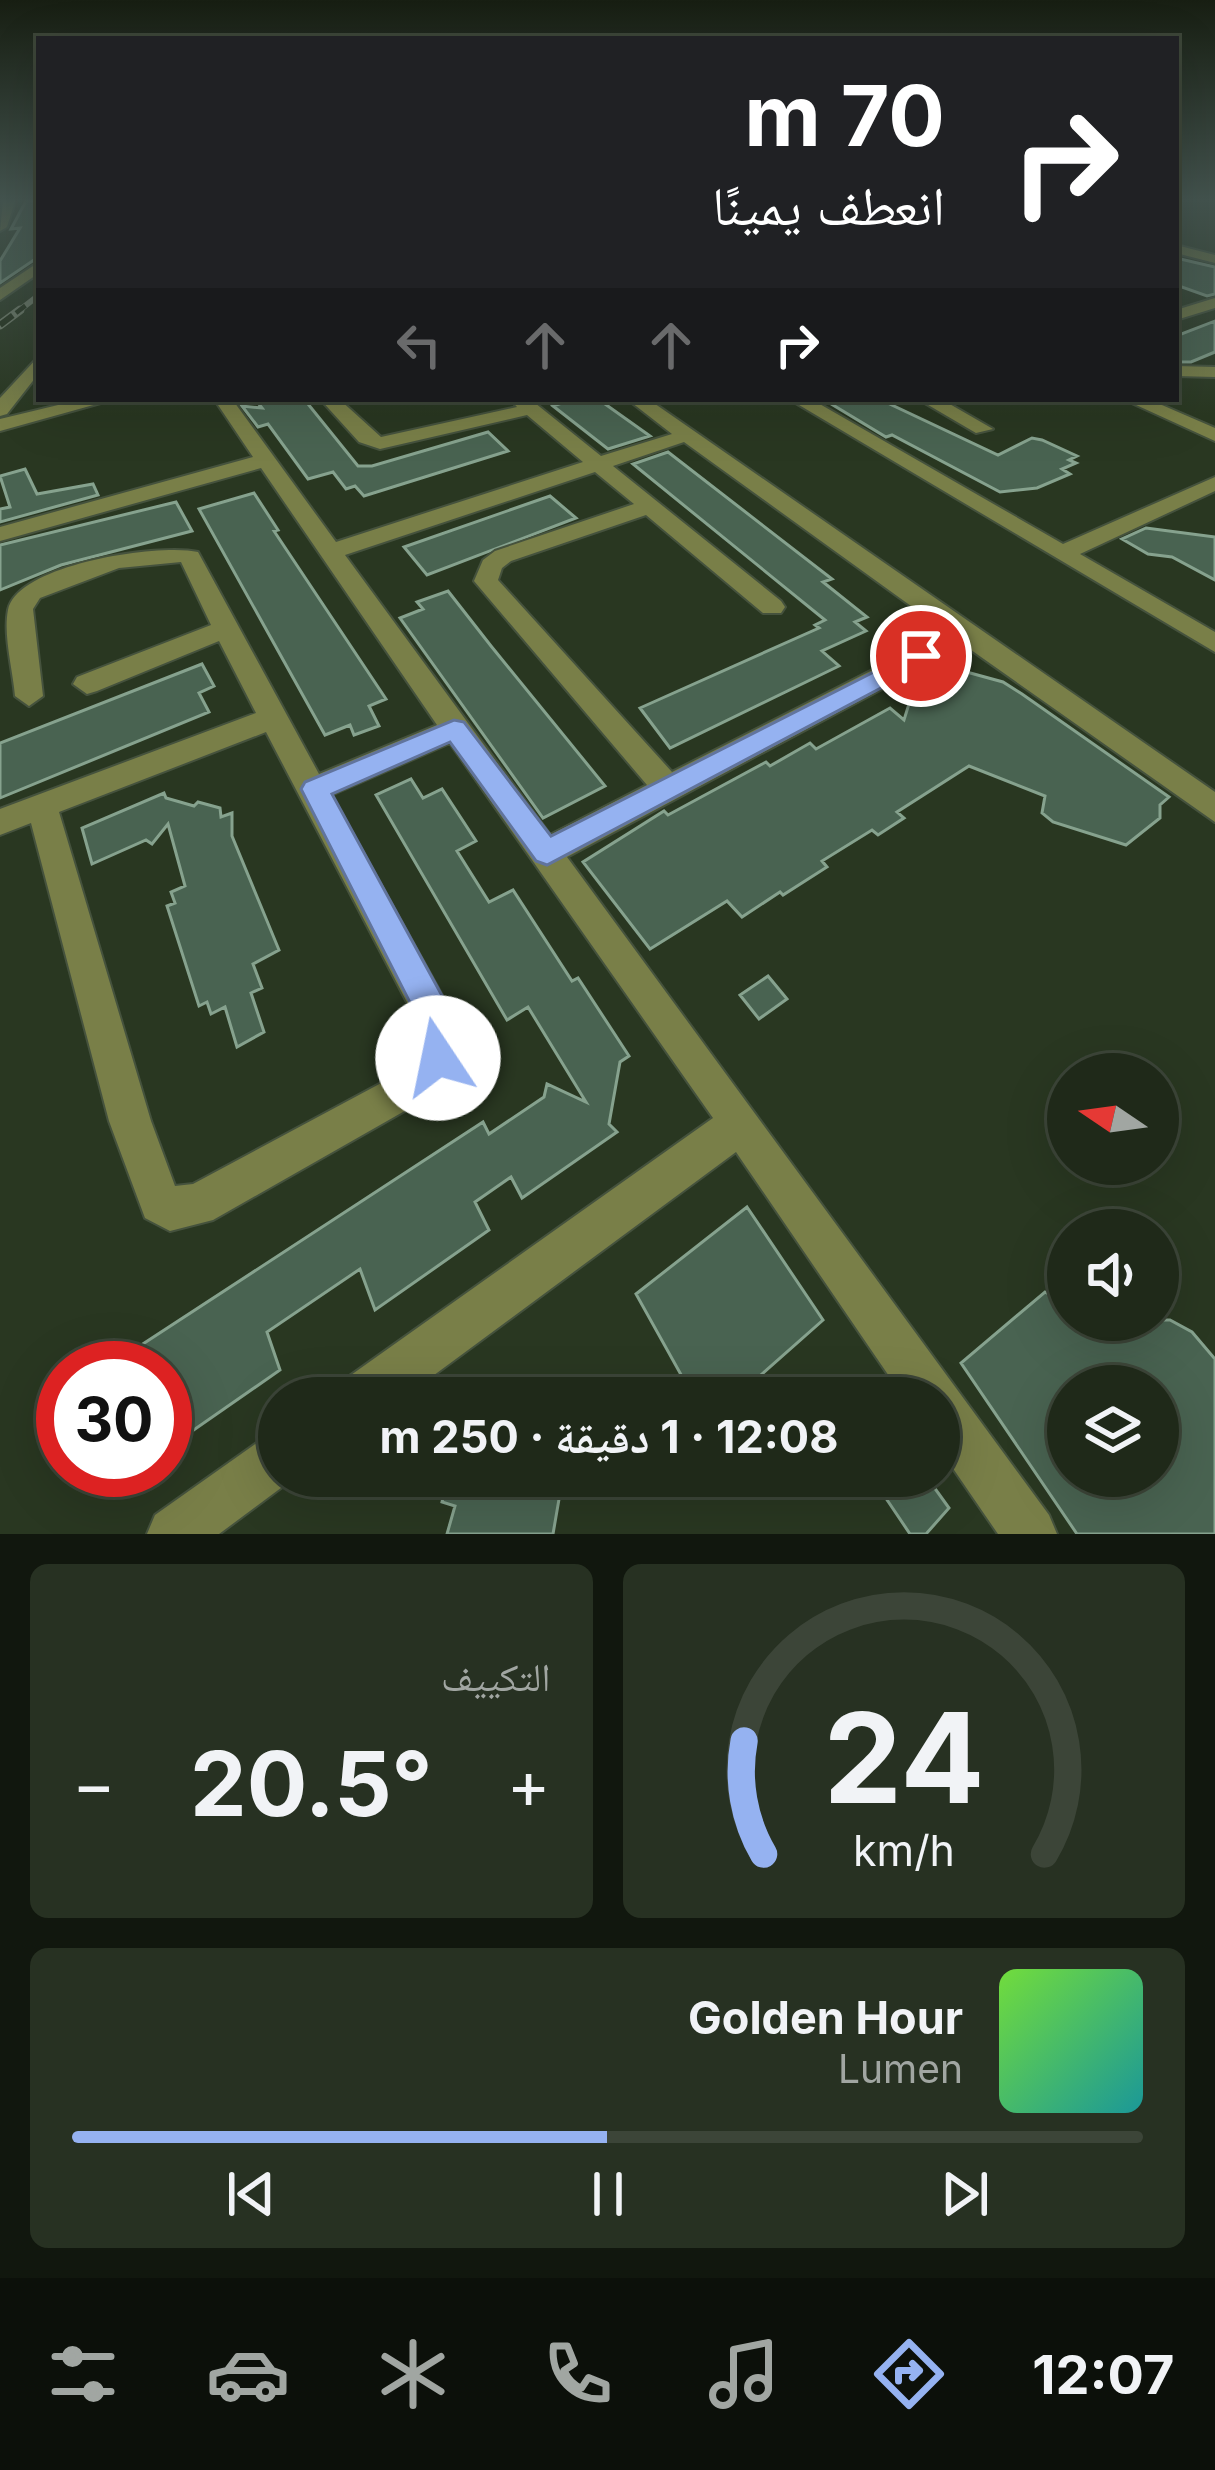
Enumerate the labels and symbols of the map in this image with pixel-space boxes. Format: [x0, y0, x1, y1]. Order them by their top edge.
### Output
pin [870, 605, 972, 707]
position arrow [375, 995, 501, 1121]
north arrow [1047, 1053, 1179, 1185]
speed limit sign: 30 [36, 1341, 192, 1497]

